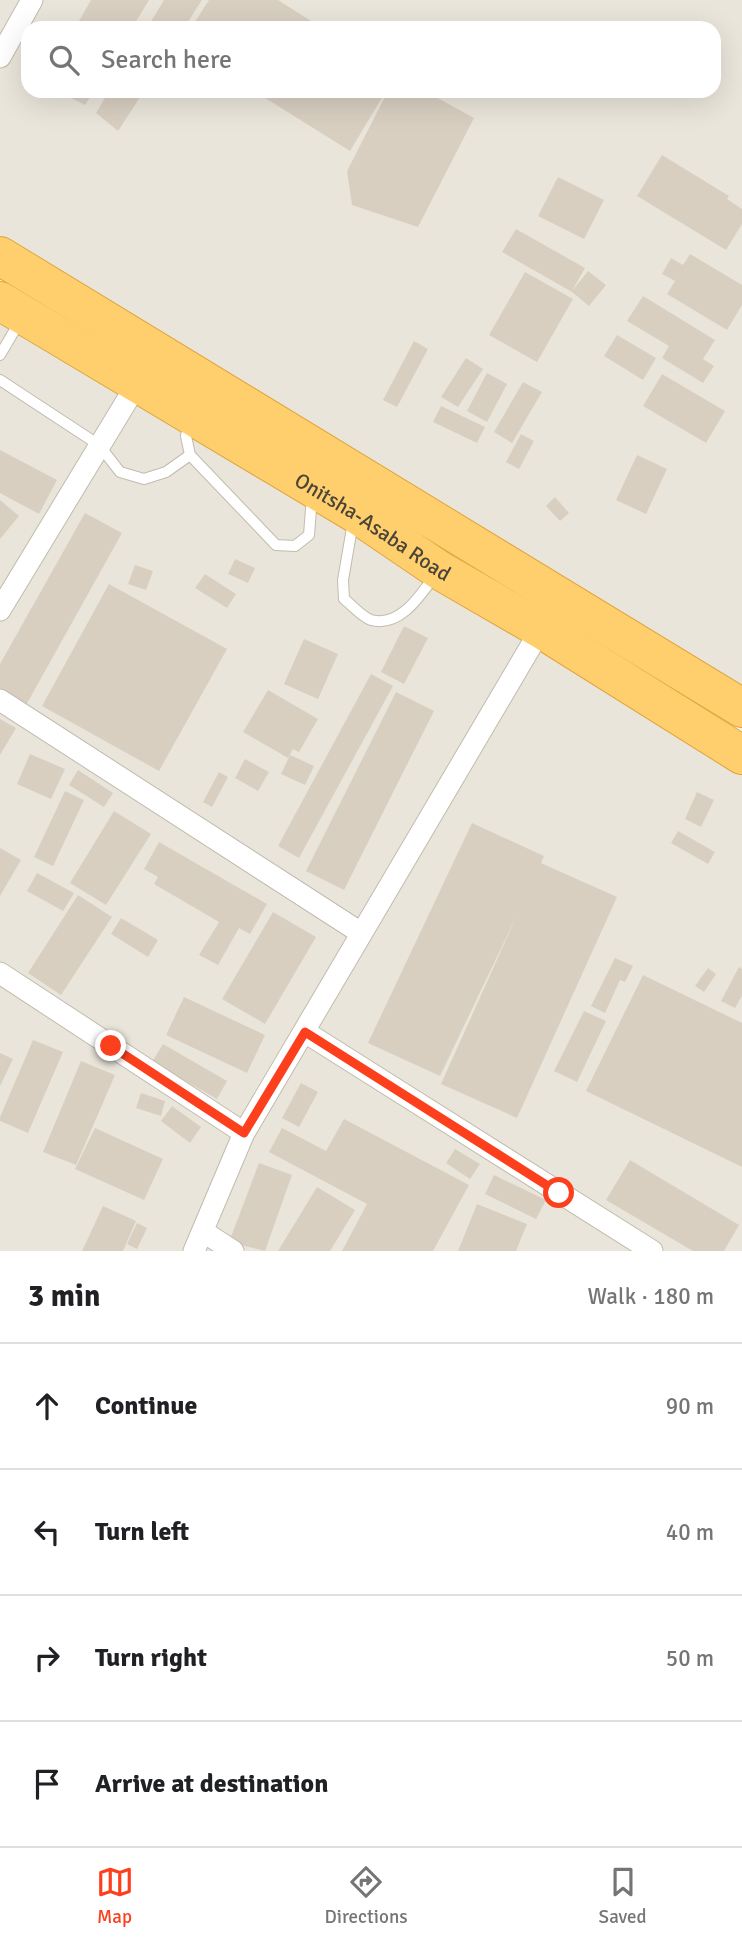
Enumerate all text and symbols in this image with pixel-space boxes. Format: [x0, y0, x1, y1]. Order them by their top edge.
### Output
search box [21, 21, 721, 98]
icon: search [45, 41, 83, 79]
text: Search here [101, 44, 232, 76]
street label: Onitsha-Asaba Road [290, 467, 455, 587]
route end [95, 1030, 126, 1061]
route start [543, 1177, 574, 1208]
text: 3 min [28, 1278, 100, 1315]
text: Walk · 180 m [588, 1282, 714, 1311]
icon: ahead [28, 1387, 66, 1425]
text: Continue [95, 1390, 197, 1422]
text: 90 m [666, 1392, 714, 1421]
icon: left [28, 1513, 66, 1551]
text: Turn left [95, 1516, 189, 1548]
text: 40 m [666, 1518, 714, 1547]
icon: right [28, 1639, 66, 1677]
text: Turn right [95, 1642, 207, 1674]
text: 50 m [666, 1644, 714, 1673]
icon: arrive [28, 1765, 66, 1803]
text: Arrive at destination [95, 1768, 328, 1800]
tab: Map [96, 1863, 134, 1929]
tab: Directions [325, 1863, 408, 1929]
tab: Saved [599, 1863, 646, 1929]

